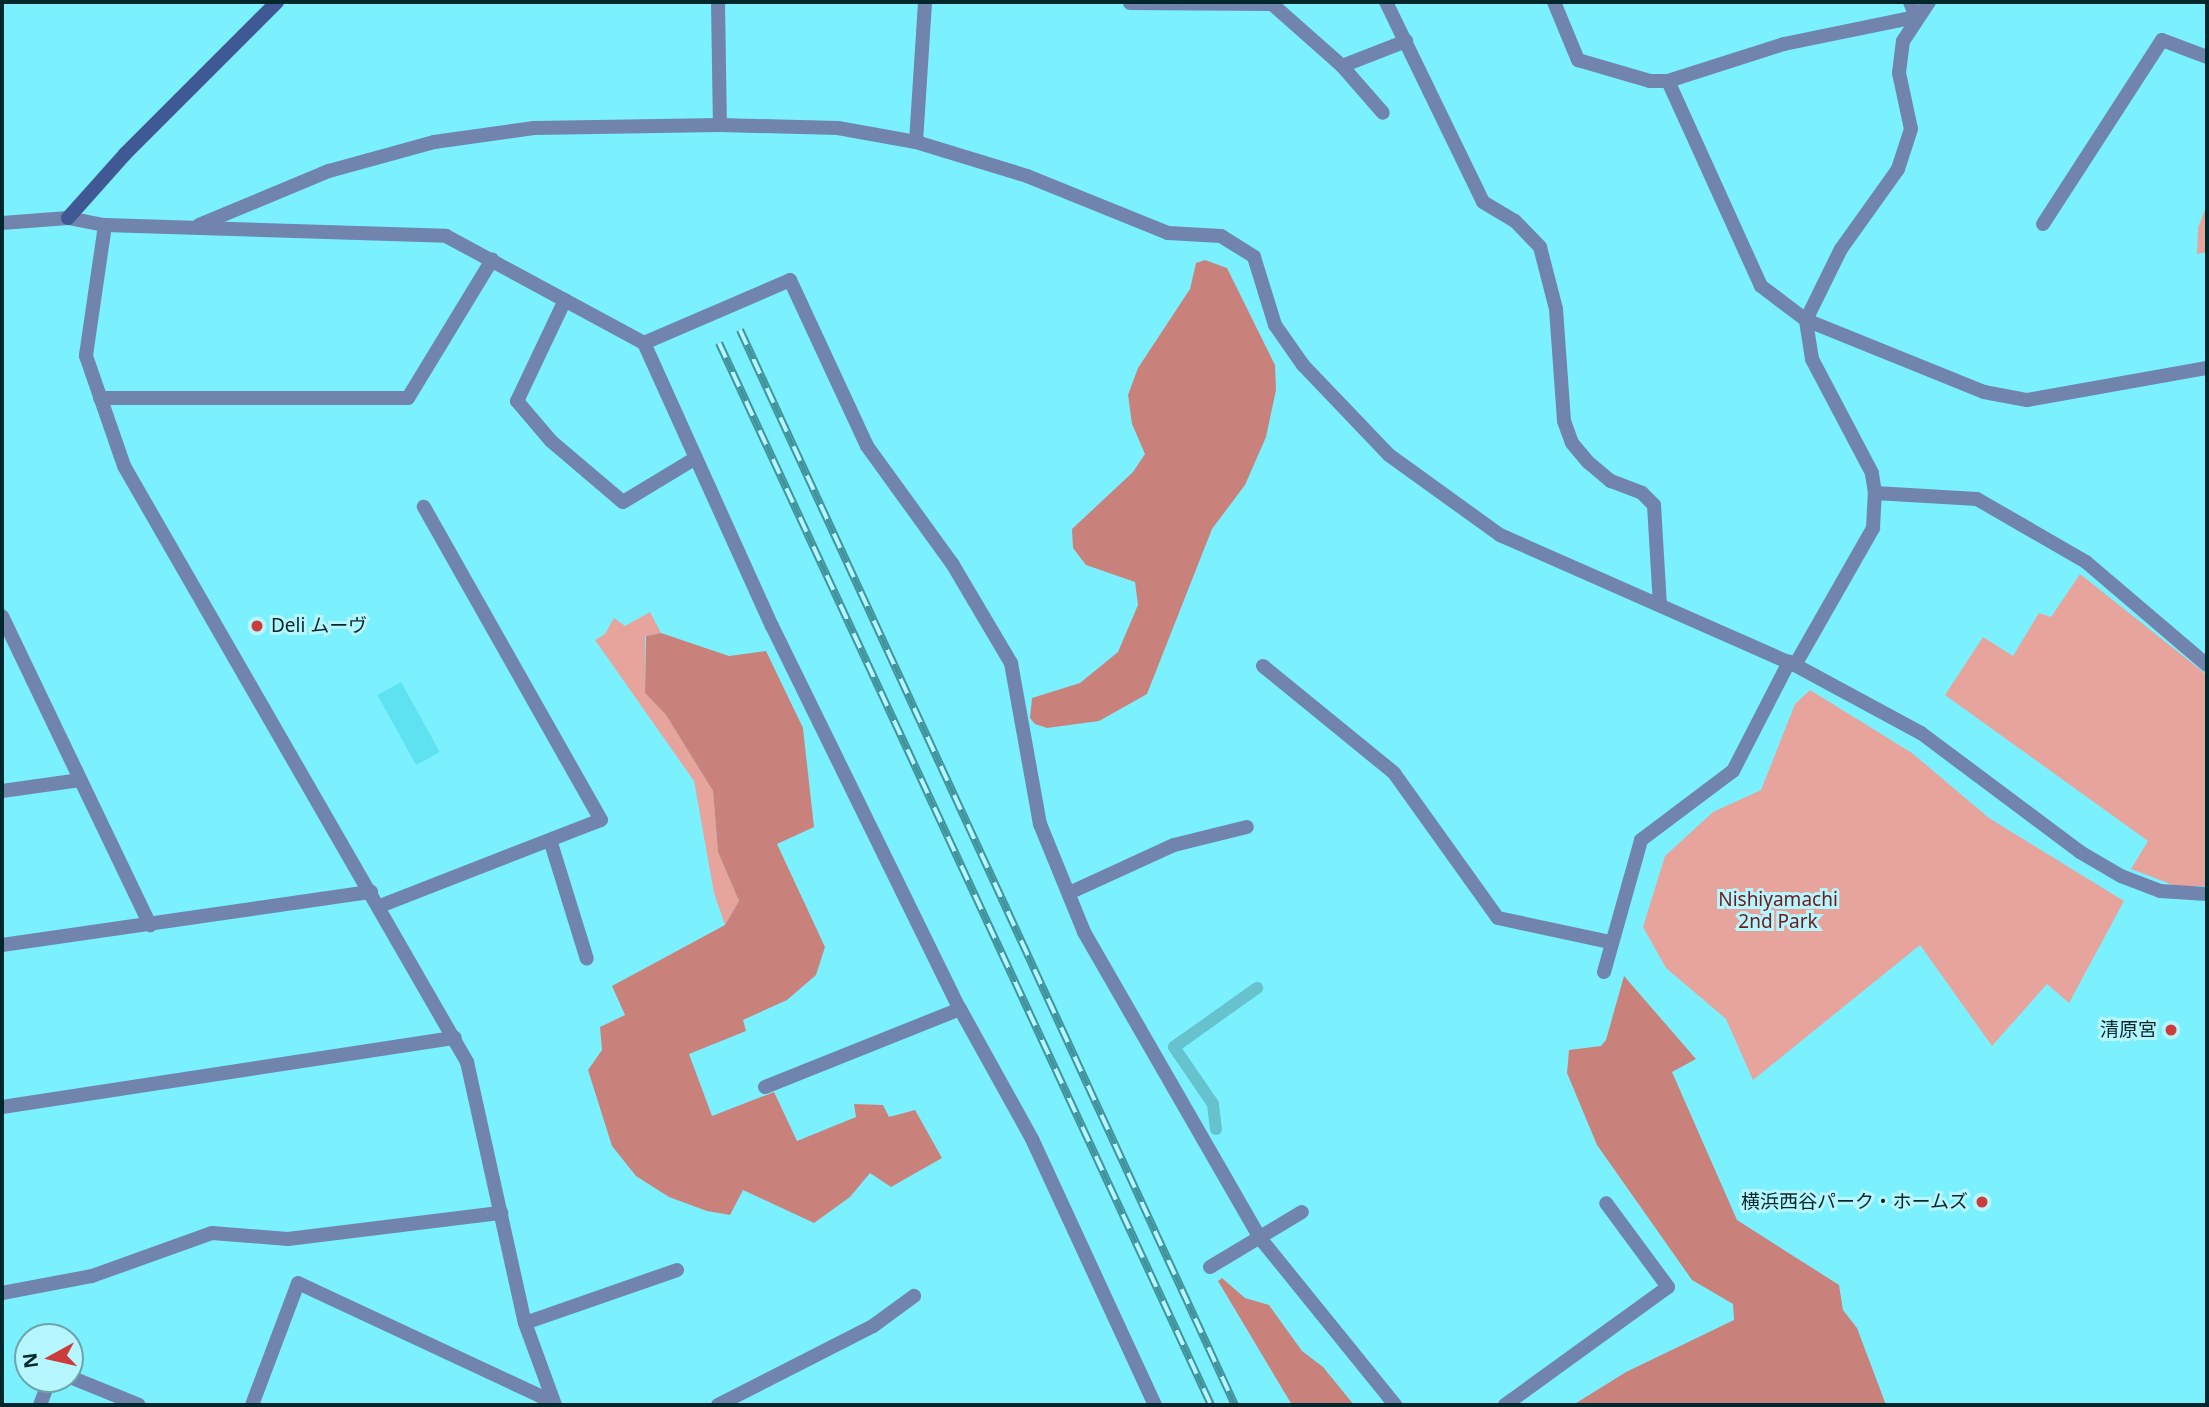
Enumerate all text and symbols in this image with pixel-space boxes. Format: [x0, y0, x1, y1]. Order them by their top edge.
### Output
place label: Deli ムーヴ [271, 615, 367, 637]
marker: Deli ムーヴ [249, 618, 265, 634]
park label: Nishiyamachi 2nd Park [1718, 889, 1838, 933]
place label: 清原宮 [2100, 1019, 2157, 1041]
marker: 清原宮 [2163, 1022, 2179, 1038]
place label: 横浜西谷パーク・ホームズ [1740, 1191, 1968, 1213]
marker: 横浜西谷パーク・ホームズ [1974, 1194, 1990, 1210]
north arrow [14, 1323, 84, 1393]
text: N [16, 1351, 44, 1370]

